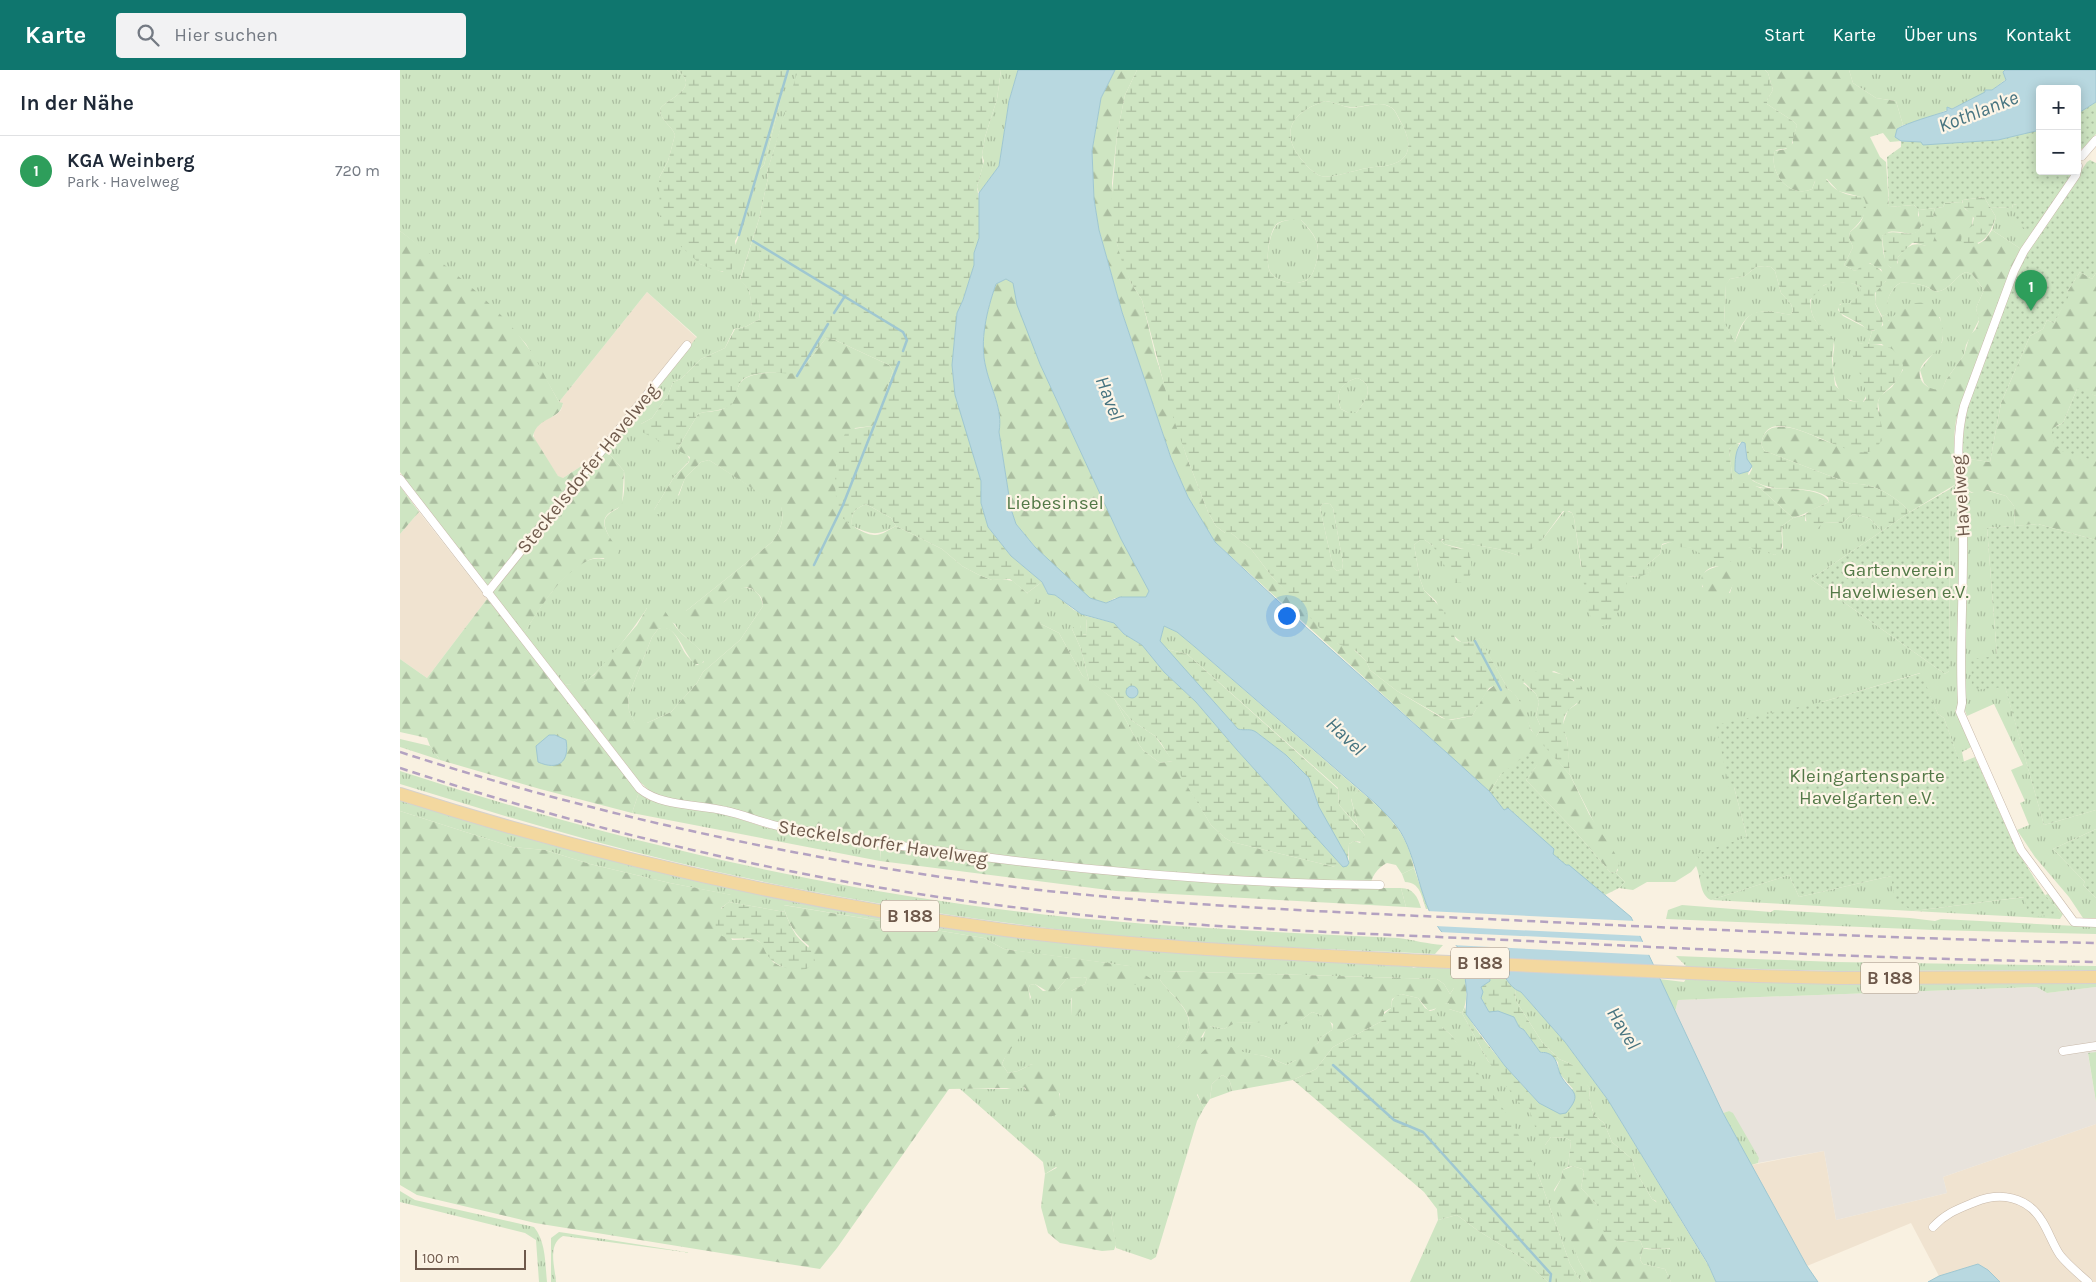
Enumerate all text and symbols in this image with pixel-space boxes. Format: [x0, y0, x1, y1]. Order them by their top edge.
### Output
search box [116, 13, 466, 58]
text: Karte [25, 21, 86, 49]
icon: search [134, 21, 162, 49]
text: Hier suchen [174, 24, 278, 46]
text: Start [1764, 24, 1805, 46]
text: Karte [1833, 24, 1876, 46]
text: Über uns [1904, 24, 1978, 46]
text: Kontakt [2006, 24, 2071, 46]
map controls [2036, 85, 2081, 175]
button: + [2036, 85, 2081, 130]
water label: Kothlanke [1935, 86, 2021, 137]
text: In der Nähe [20, 91, 134, 115]
button: − [2036, 130, 2081, 175]
text: KGA Weinberg [67, 150, 194, 172]
text: 1 [33, 161, 39, 180]
text: 720 m [335, 161, 380, 180]
text: Park · Havelweg [67, 172, 179, 191]
pin: 1 [2015, 270, 2047, 311]
water label: Havel [1091, 373, 1128, 424]
street label: Steckelsdorfer Havelweg [512, 379, 663, 558]
street label: Havelweg [1947, 454, 1975, 538]
park label: Liebesinsel [1006, 492, 1104, 514]
park label: Gartenverein Havelwiesen e.V. [1829, 559, 1969, 603]
your location [1274, 603, 1300, 629]
water label: Havel [1321, 712, 1370, 760]
park label: Kleingartensparte Havelgarten e.V. [1789, 765, 1945, 809]
street label: Steckelsdorfer Havelweg [776, 816, 990, 870]
road number: B 188 [881, 900, 939, 931]
road number: B 188 [1451, 948, 1509, 978]
road number: B 188 [1861, 962, 1919, 994]
water label: Havel [1602, 1003, 1645, 1054]
scale bar [415, 1247, 526, 1270]
text: 100 m [422, 1250, 460, 1267]

